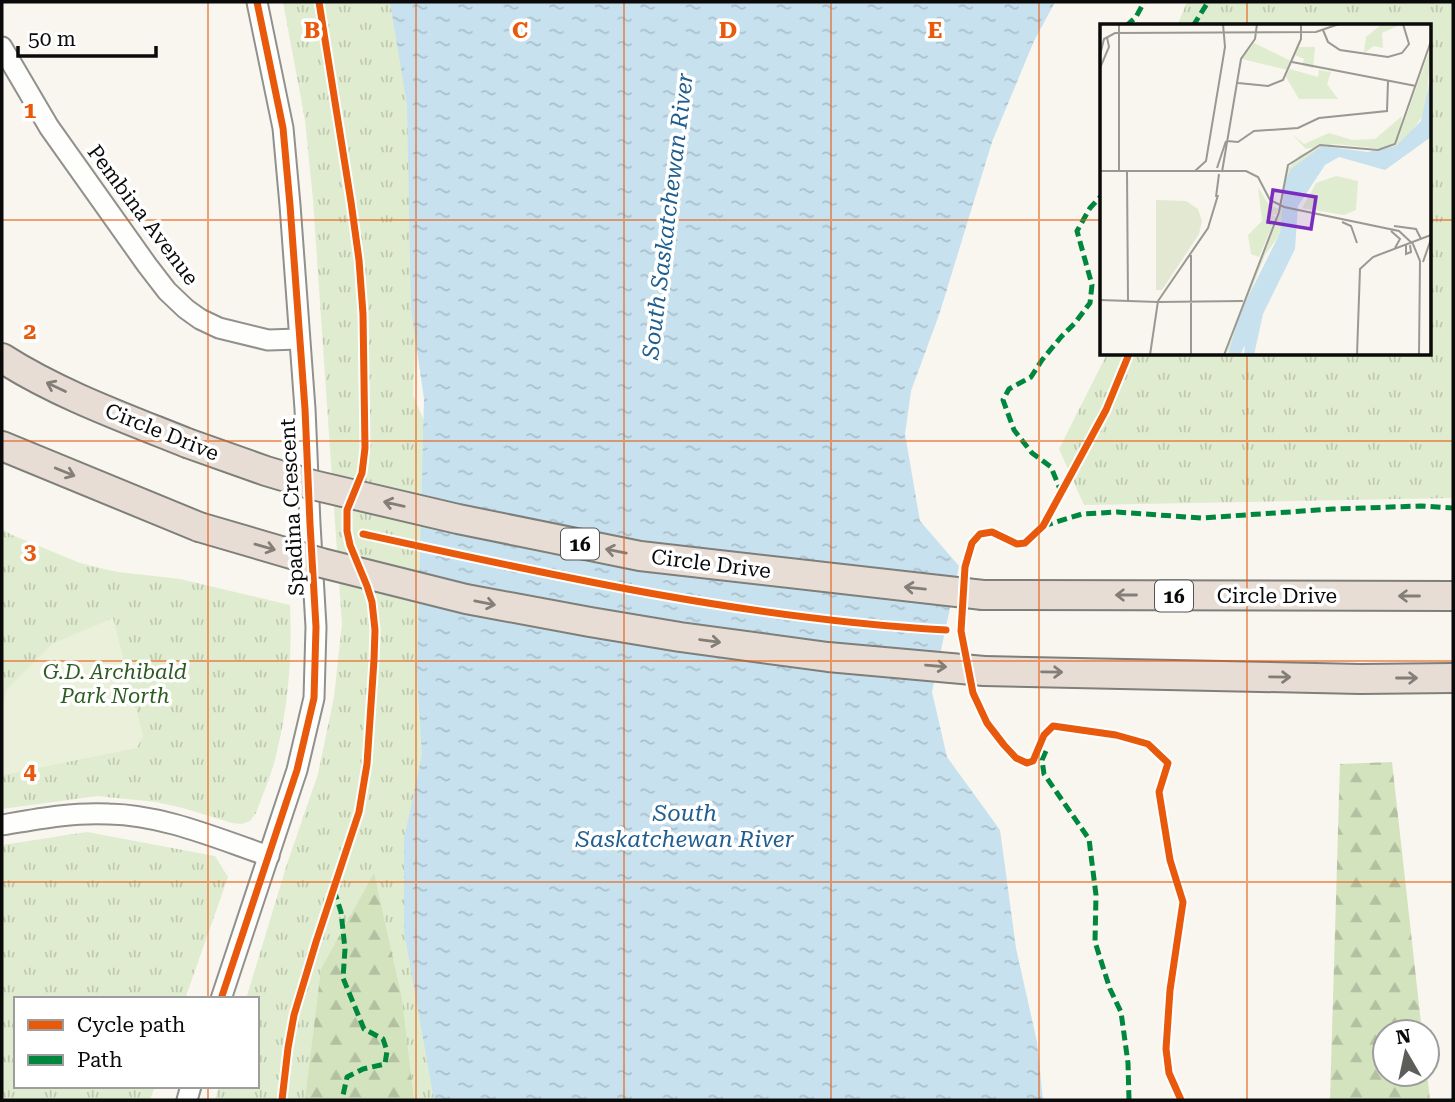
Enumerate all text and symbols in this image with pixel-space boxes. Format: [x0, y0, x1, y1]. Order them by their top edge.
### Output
scale bar [18, 14, 156, 58]
text: B [304, 17, 320, 44]
text: C [512, 17, 528, 44]
text: D [719, 17, 737, 44]
text: E [928, 17, 942, 44]
inset map [1100, 24, 1430, 355]
text: 50 m [28, 27, 76, 51]
water label: South Saskatchewan River [637, 71, 699, 362]
text: 1 [24, 97, 37, 124]
street label: Pembina Avenue [83, 140, 203, 290]
text: 2 [24, 318, 36, 345]
one-way arrow [46, 380, 68, 393]
street label: Circle Drive [102, 398, 222, 466]
street label: Spadina Crescent [275, 417, 309, 596]
one-way arrow [53, 467, 75, 480]
one-way arrow [383, 497, 406, 510]
road number: 16 [561, 528, 599, 559]
text: 3 [24, 538, 37, 565]
one-way arrow [254, 541, 276, 554]
one-way arrow [605, 544, 628, 558]
street label: Circle Drive [650, 545, 772, 583]
road number: 16 [1155, 580, 1193, 611]
one-way arrow [904, 581, 927, 594]
street label: Circle Drive [1217, 584, 1337, 608]
one-way arrow [1114, 588, 1137, 602]
one-way arrow [1398, 589, 1421, 603]
one-way arrow [473, 596, 496, 610]
one-way arrow [698, 634, 720, 647]
park label: G.D. Archibald Park North [43, 660, 187, 708]
one-way arrow [924, 660, 946, 673]
one-way arrow [1041, 665, 1064, 679]
one-way arrow [1268, 670, 1291, 684]
one-way arrow [1395, 671, 1418, 685]
text: 4 [24, 758, 37, 785]
water label: South Saskatchewan River [575, 800, 795, 853]
legend [14, 997, 259, 1088]
text: Cycle path [77, 1013, 186, 1037]
north arrow [1371, 1018, 1441, 1088]
text: N [1394, 1024, 1413, 1049]
text: Path [77, 1048, 123, 1072]

